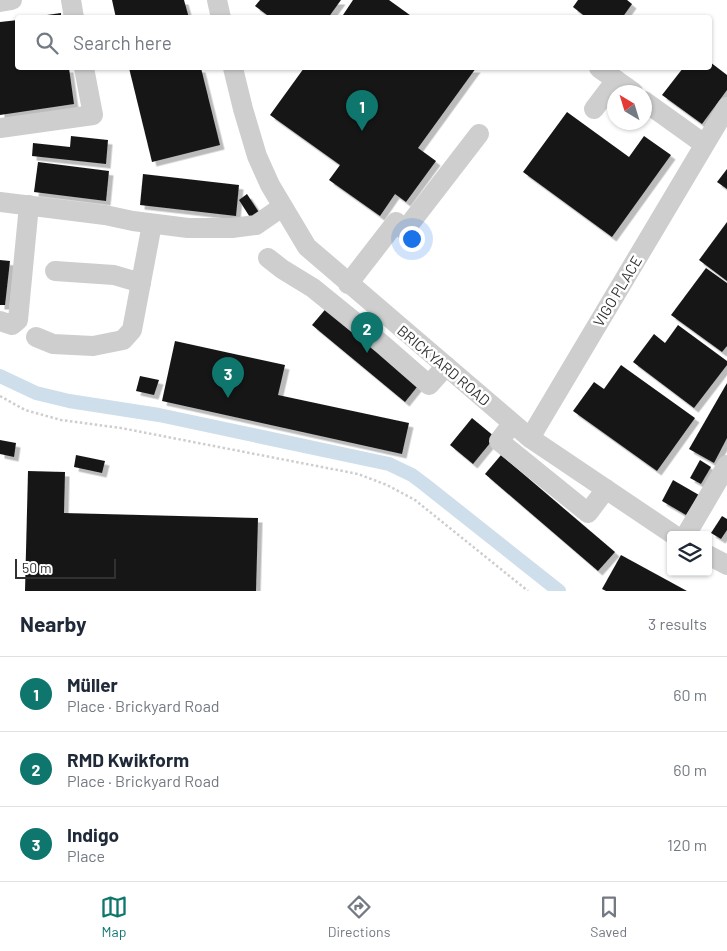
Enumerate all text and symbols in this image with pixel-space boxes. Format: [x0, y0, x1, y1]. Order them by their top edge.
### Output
search box [15, 15, 712, 70]
icon: search [33, 29, 61, 57]
text: Search here [73, 31, 172, 54]
north arrow [607, 85, 652, 130]
pin: 1 [346, 90, 378, 131]
your location [399, 226, 425, 252]
street label: VIGO PLACE [589, 252, 645, 330]
pin: 2 [351, 312, 383, 353]
street label: BRICKYARD ROAD [394, 321, 494, 409]
pin: 3 [212, 357, 244, 398]
map controls [667, 531, 712, 576]
button: layers [667, 531, 712, 576]
scale bar [15, 556, 116, 579]
text: 50 m [22, 559, 51, 576]
text: Nearby [20, 611, 86, 636]
text: 3 results [648, 614, 707, 633]
text: Müller [67, 673, 118, 696]
text: 1 [33, 685, 39, 704]
text: 60 m [673, 685, 707, 704]
text: Place · Brickyard Road [67, 696, 220, 715]
text: RMD Kwikform [67, 748, 189, 771]
text: 2 [32, 760, 40, 779]
text: 60 m [673, 760, 707, 779]
text: Place · Brickyard Road [67, 771, 220, 790]
text: Indigo [67, 823, 119, 846]
text: 3 [32, 835, 40, 854]
text: 120 m [667, 835, 707, 854]
text: Place [67, 846, 105, 865]
tab: Map [100, 893, 128, 940]
tab: Directions [328, 893, 390, 940]
tab: Saved [590, 893, 627, 940]

